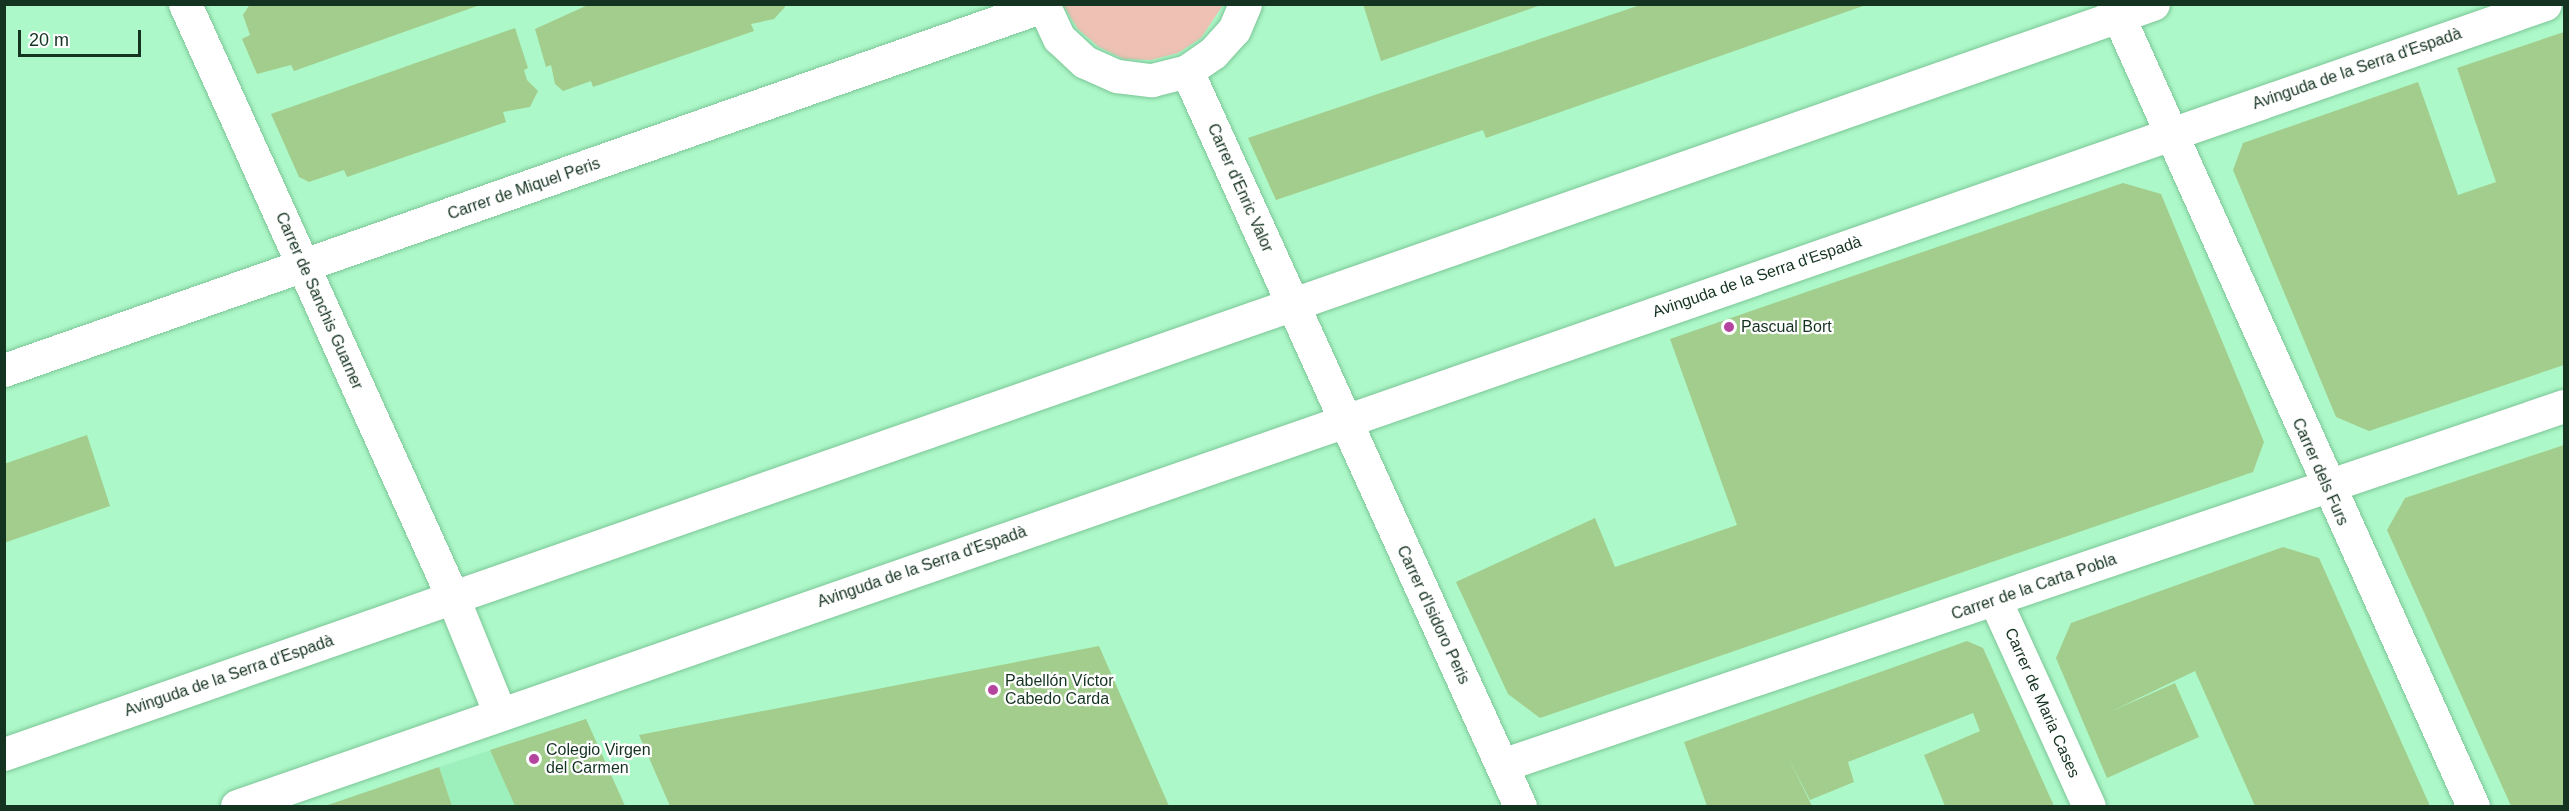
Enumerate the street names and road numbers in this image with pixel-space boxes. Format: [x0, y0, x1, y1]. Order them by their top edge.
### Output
street label: Avinguda de la Serra d'Espadà [2250, 24, 2464, 114]
street label: Carrer d'Enric Valor [1203, 121, 1277, 255]
street label: Carrer de Miquel Peris [445, 154, 603, 224]
street label: Carrer de Sanchis Guarner [271, 209, 367, 393]
street label: Avinguda de la Serra d'Espadà [1650, 232, 1864, 322]
street label: Carrer dels Furs [2288, 415, 2352, 529]
street label: Avinguda de la Serra d'Espadà [815, 522, 1029, 612]
street label: Carrer d'Isidoro Peris [1392, 543, 1474, 687]
street label: Carrer de la Carta Pobla [1949, 550, 2119, 624]
street label: Carrer de Maria Cases [2000, 625, 2084, 781]
street label: Avinguda de la Serra d'Espadà [122, 631, 336, 721]

